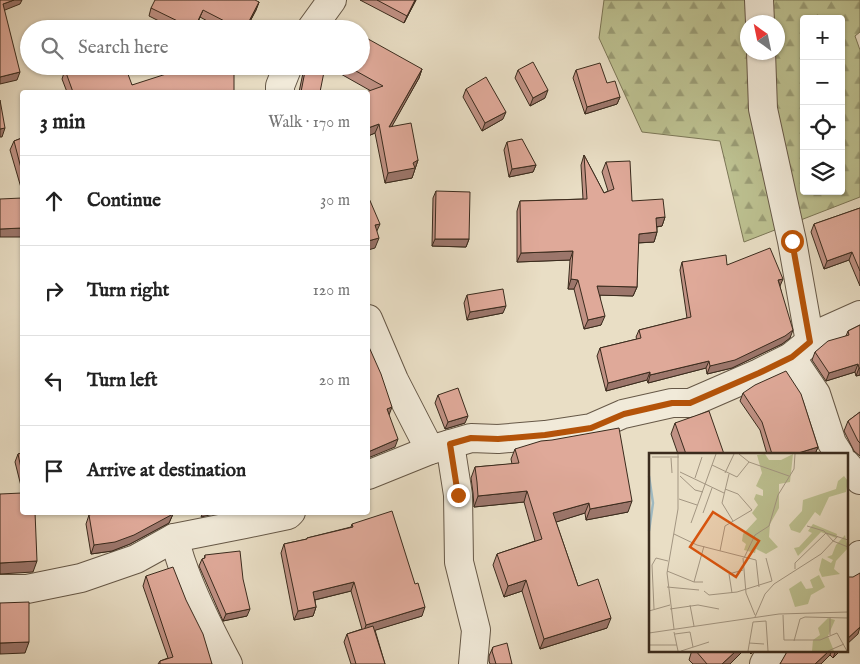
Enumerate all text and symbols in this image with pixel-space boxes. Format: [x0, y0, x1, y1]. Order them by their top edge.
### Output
north arrow [740, 15, 785, 60]
map controls [800, 15, 845, 195]
button: + [800, 15, 845, 60]
search box [20, 20, 370, 75]
icon: search [38, 34, 66, 62]
text: Search here [78, 36, 169, 60]
button: − [800, 60, 845, 105]
button: locate [800, 105, 845, 150]
text: 3 min [40, 109, 85, 136]
text: Walk · 170 m [268, 113, 350, 133]
button: layers [800, 150, 845, 195]
icon: ahead [40, 187, 68, 215]
text: Continue [87, 189, 161, 213]
text: 30 m [320, 191, 350, 211]
route start [781, 230, 804, 253]
icon: right [40, 277, 68, 305]
text: Turn right [87, 279, 169, 303]
text: 120 m [313, 281, 350, 301]
icon: left [40, 367, 68, 395]
text: Turn left [87, 369, 158, 393]
text: 20 m [319, 371, 350, 391]
inset map [649, 453, 848, 652]
icon: arrive [40, 457, 68, 485]
text: Arrive at destination [87, 459, 246, 483]
route end [447, 484, 470, 507]

